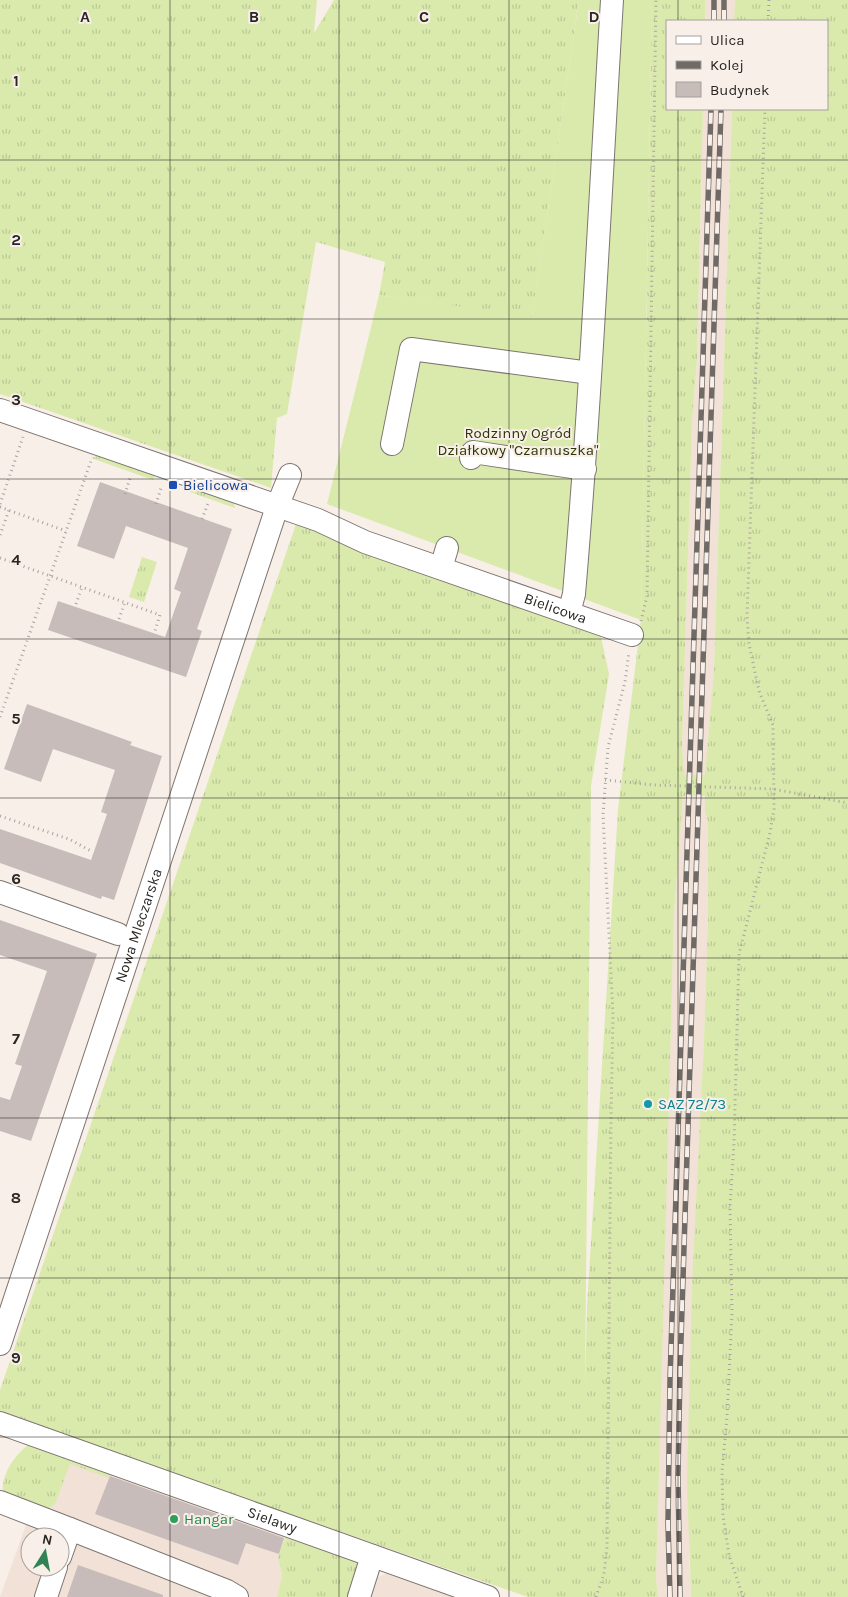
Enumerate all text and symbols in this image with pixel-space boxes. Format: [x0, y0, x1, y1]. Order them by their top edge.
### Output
text: A [80, 7, 90, 26]
text: B [249, 7, 259, 26]
text: C [419, 7, 429, 26]
text: D [589, 7, 600, 26]
legend [666, 20, 828, 110]
text: Ulica [710, 31, 744, 49]
text: Kolej [710, 56, 744, 74]
text: 1 [13, 71, 19, 90]
text: Budynek [710, 81, 769, 99]
text: 2 [11, 230, 21, 249]
text: 3 [11, 390, 21, 409]
park label: Rodzinny Ogród Działkowy "Czarnuszka" [438, 424, 599, 459]
place label: Bielicowa [183, 476, 248, 494]
marker: Bielicowa [167, 479, 179, 491]
text: 4 [11, 550, 21, 569]
street label: Bielicowa [522, 589, 589, 628]
text: 5 [11, 709, 21, 728]
street label: Nowa Mleczarska [111, 866, 166, 985]
text: 6 [11, 869, 21, 888]
text: 7 [12, 1029, 20, 1048]
place label: SAZ 72/73 [658, 1095, 726, 1113]
marker: SAZ 72/73 [642, 1098, 654, 1110]
text: 8 [11, 1188, 21, 1207]
text: 9 [11, 1348, 21, 1367]
street label: Sielawy [245, 1503, 300, 1537]
place label: Hangar [184, 1510, 234, 1528]
marker: Hangar [168, 1513, 180, 1525]
north arrow [20, 1527, 70, 1577]
text: N [41, 1530, 54, 1549]

